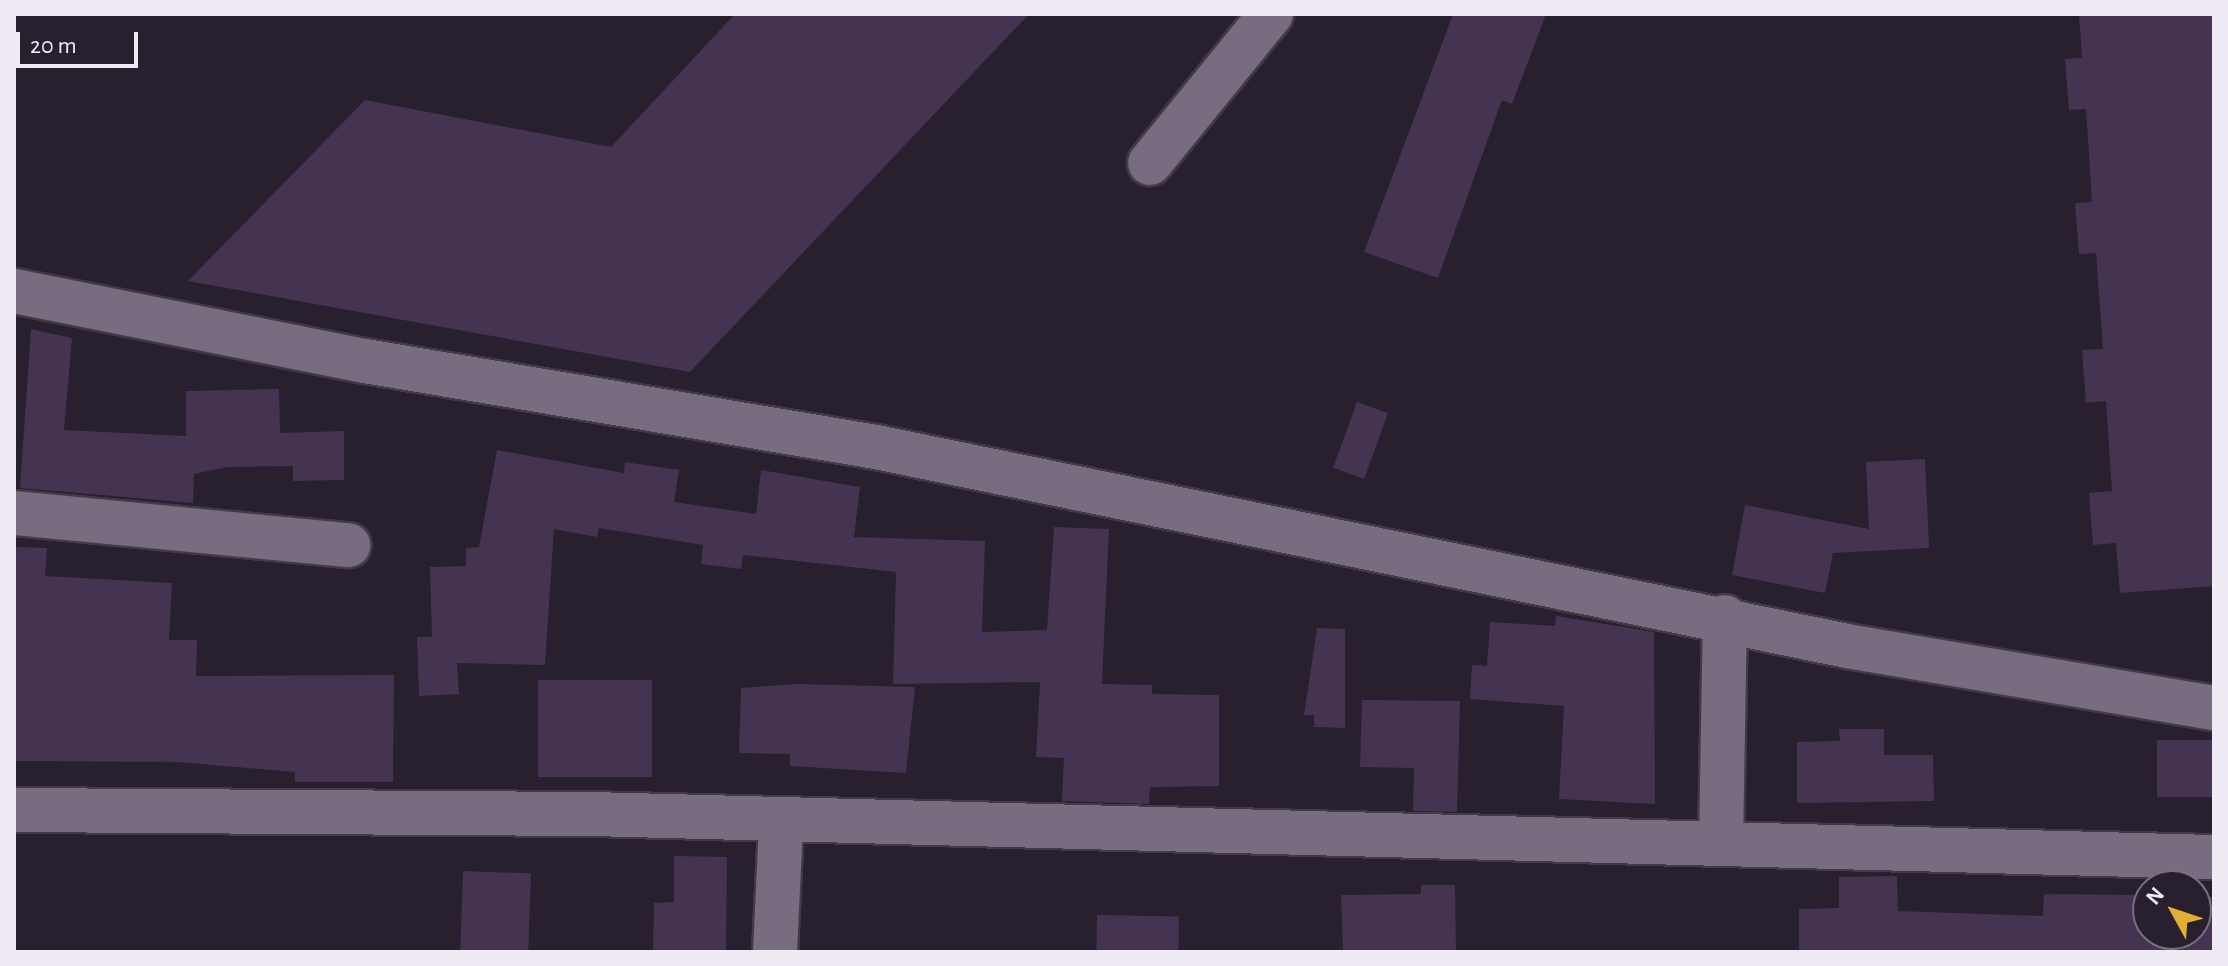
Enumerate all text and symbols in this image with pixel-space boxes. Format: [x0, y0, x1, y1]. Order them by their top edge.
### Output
scale bar [20, 16, 142, 66]
text: 20 m [30, 34, 77, 58]
north arrow [2132, 870, 2212, 950]
text: N [2142, 883, 2168, 909]

